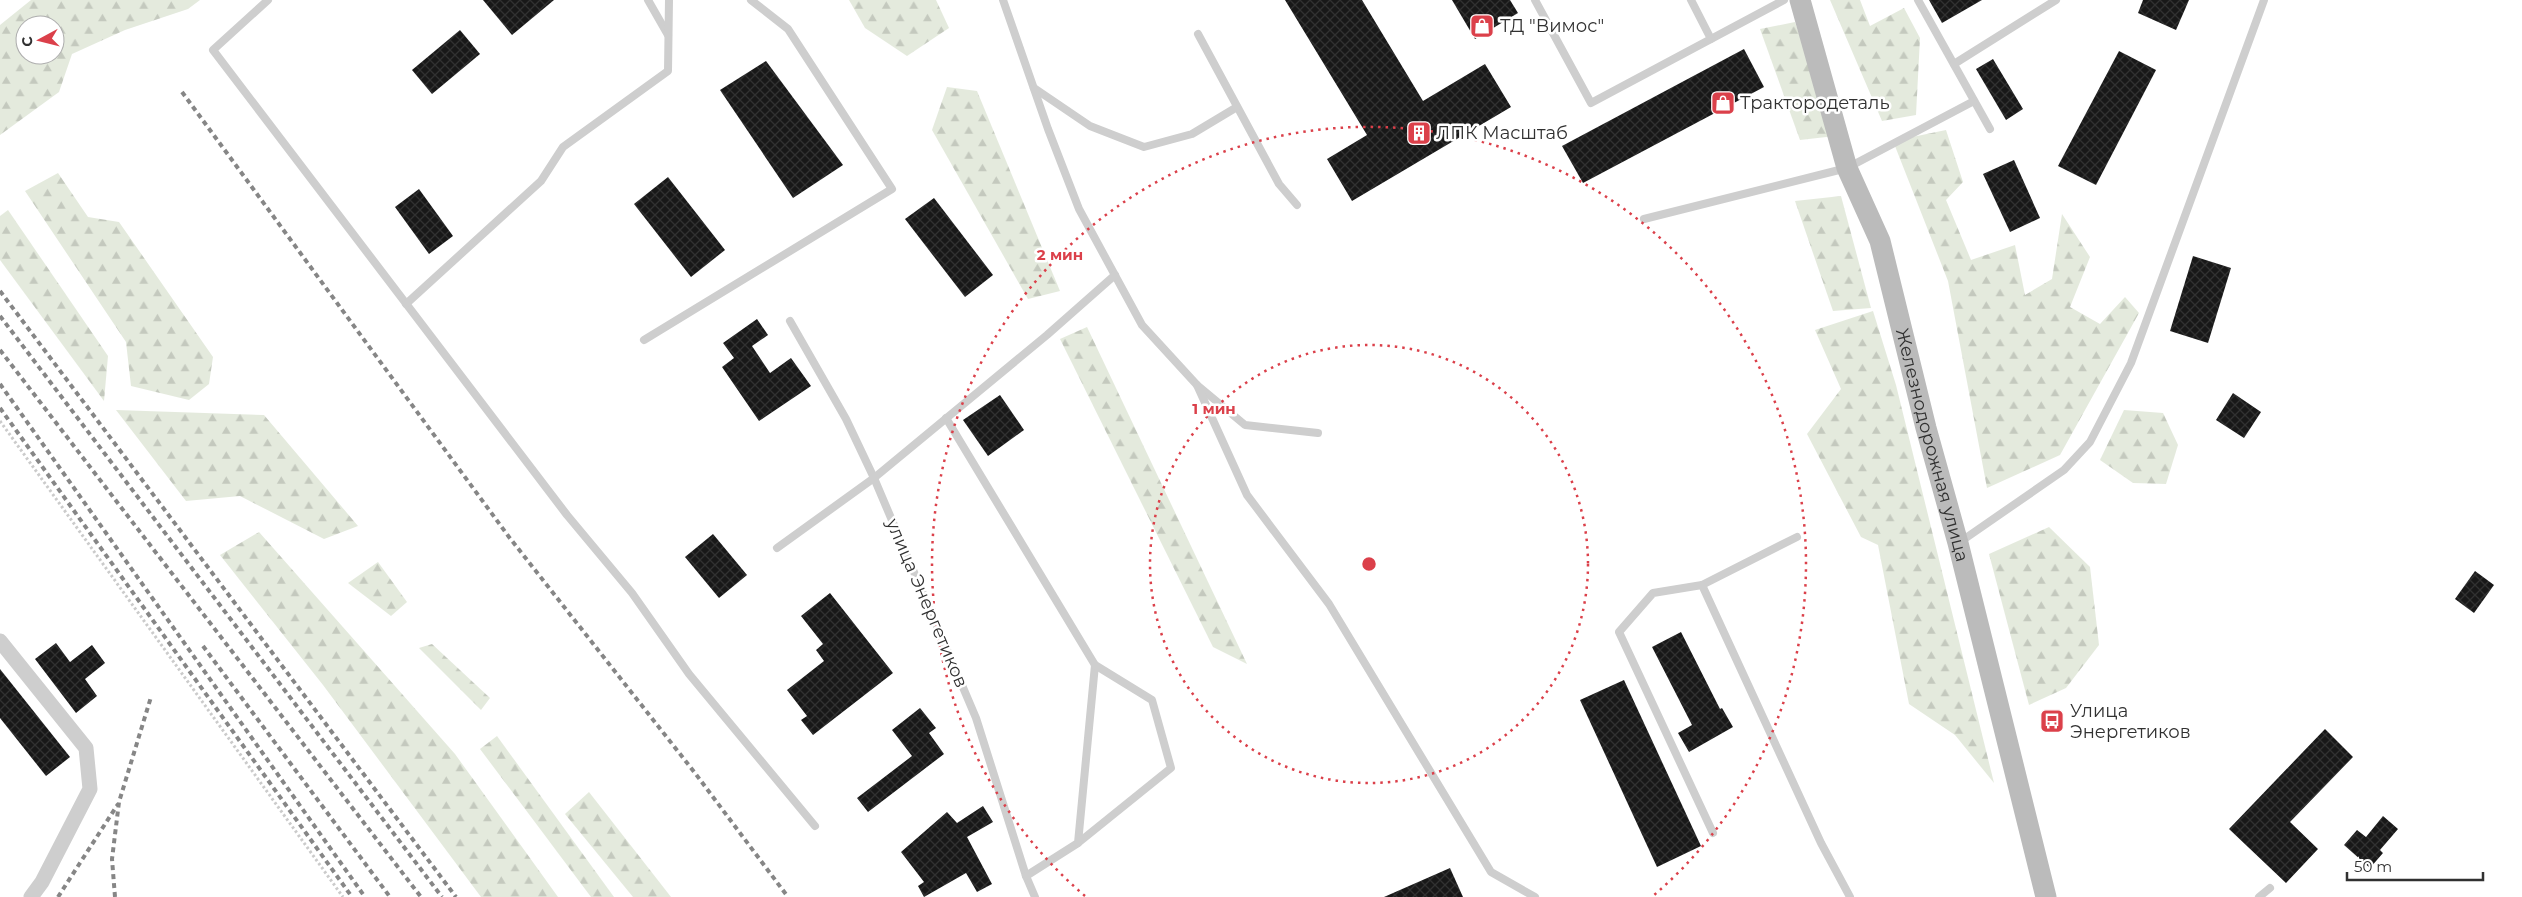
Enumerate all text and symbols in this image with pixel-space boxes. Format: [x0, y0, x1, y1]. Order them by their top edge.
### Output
shop icon: ТД "Вимос" [1469, 13, 1495, 39]
north arrow [15, 15, 65, 65]
place label: ТД "Вимос" [1500, 15, 1604, 37]
text: С [18, 35, 37, 48]
shop icon: Трактородеталь [1710, 90, 1736, 116]
place label: Трактородеталь [1740, 92, 1890, 114]
building icon: ЛПК Масштаб [1406, 120, 1432, 146]
place label: ЛПК Масштаб [1436, 122, 1568, 144]
text: 2 мин [1037, 245, 1083, 264]
street label: Железнодорожная улица [1891, 326, 1973, 564]
text: 1 мин [1192, 399, 1236, 418]
street label: улица Энергетиков [881, 514, 973, 691]
centre of rings [1360, 555, 1378, 573]
place label: Улица Энергетиков [2070, 700, 2191, 743]
bus stop icon: Улица Энергетиков [2039, 708, 2065, 734]
scale bar [2347, 850, 2483, 882]
text: 50 m [2354, 857, 2392, 876]

